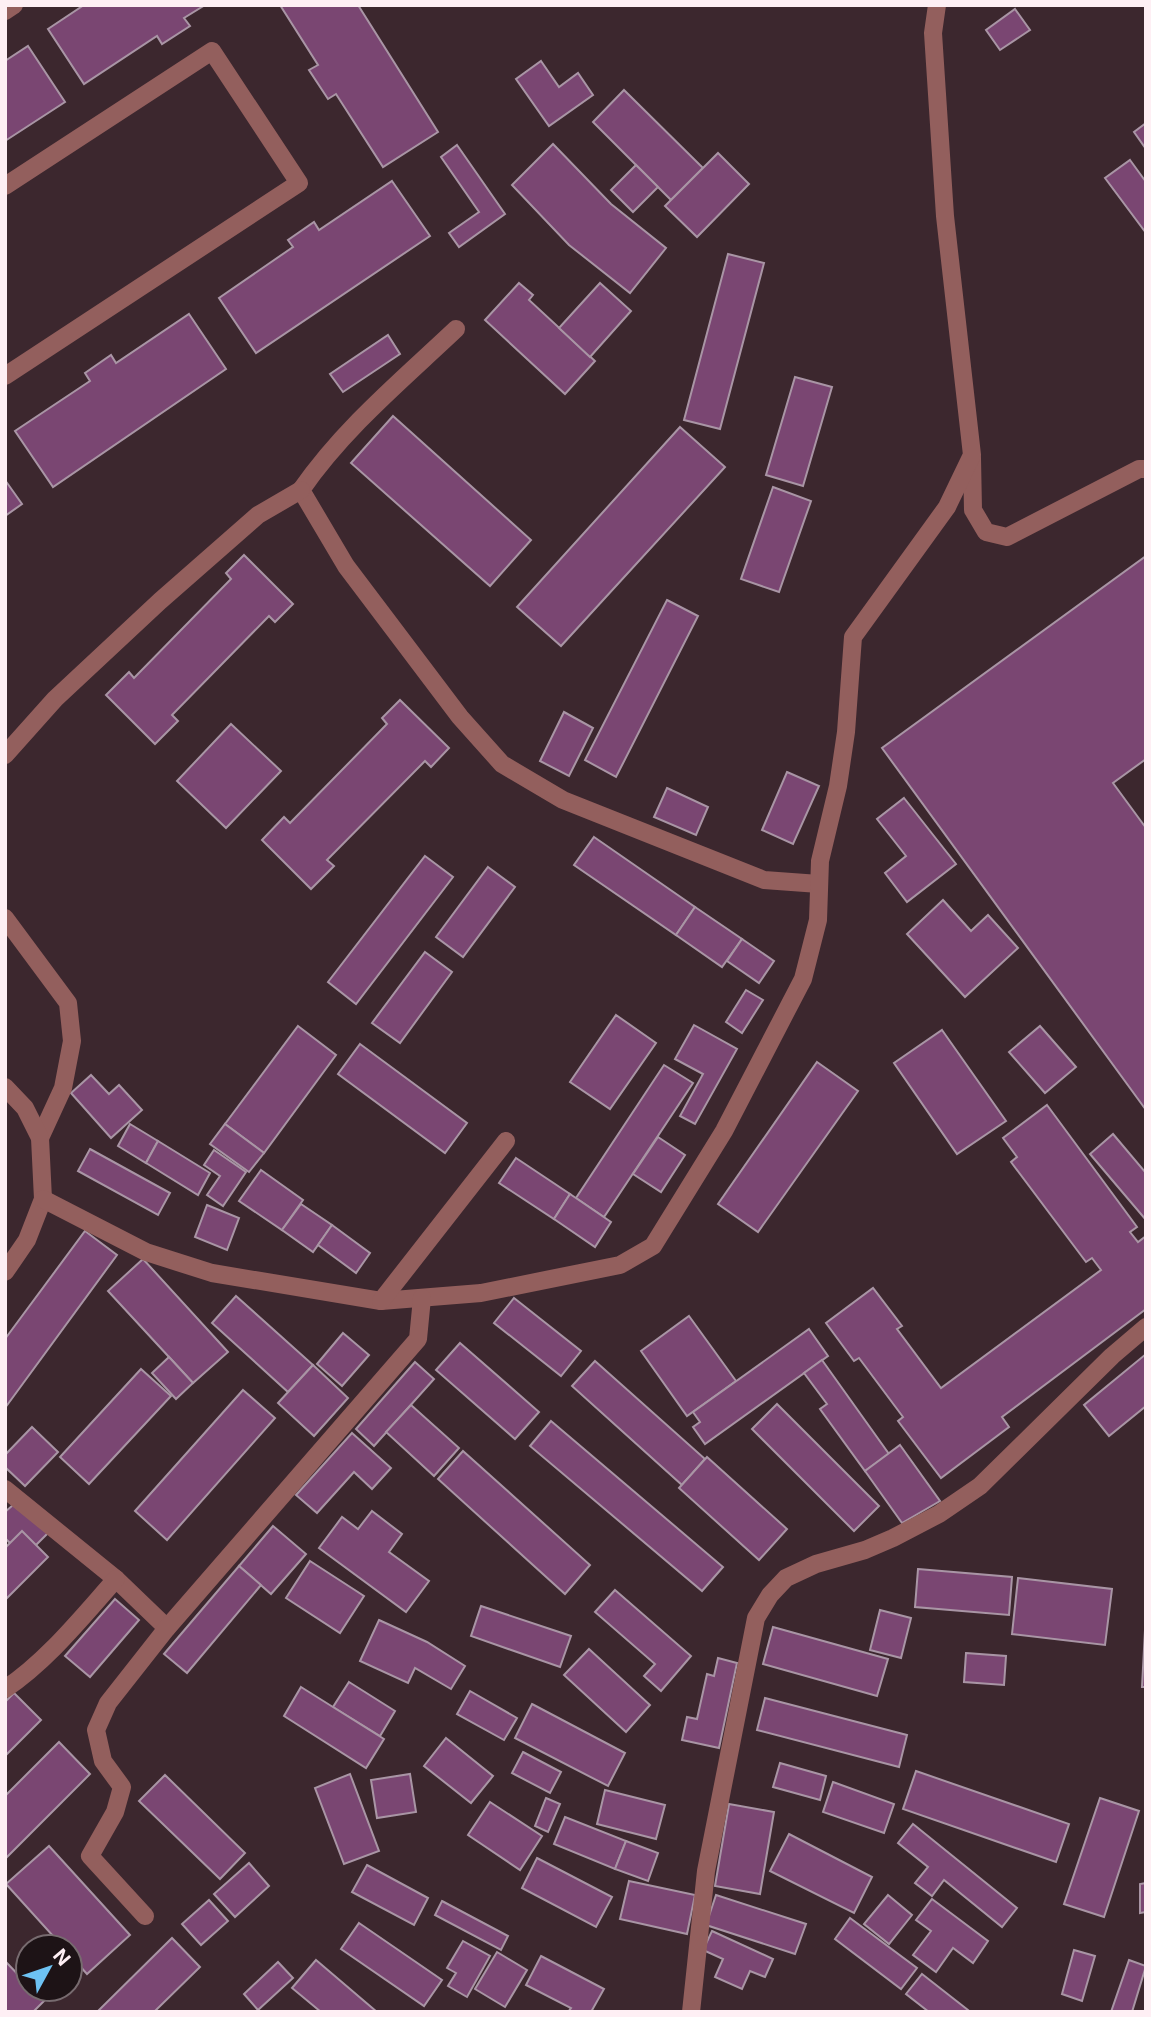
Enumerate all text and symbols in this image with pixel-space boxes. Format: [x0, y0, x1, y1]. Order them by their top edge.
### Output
north arrow [14, 1933, 84, 2003]
text: N [48, 1944, 75, 1970]

